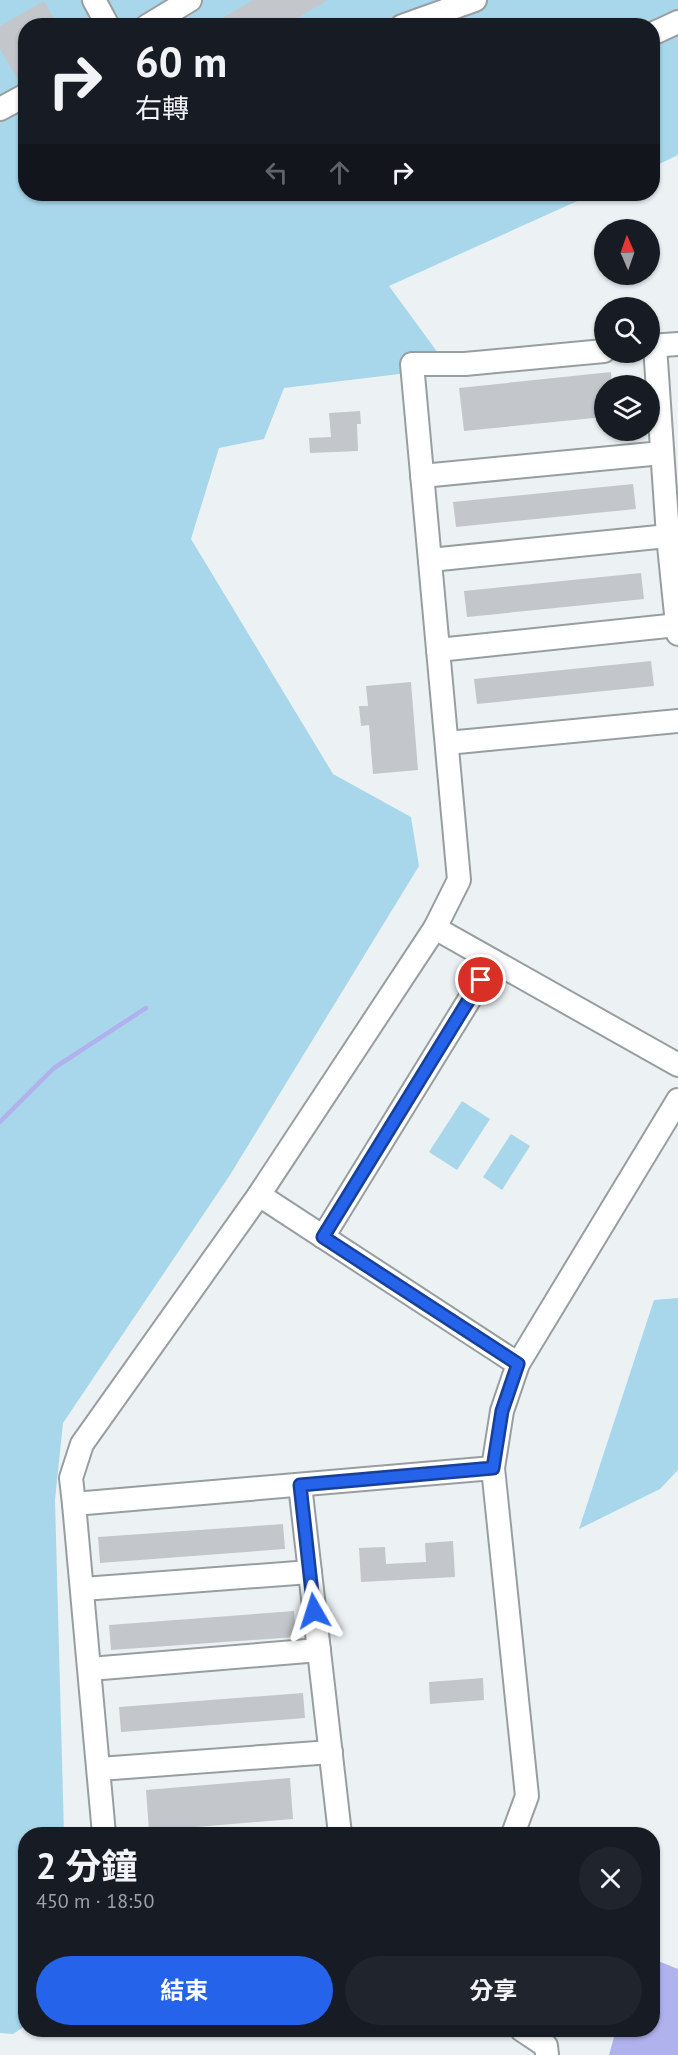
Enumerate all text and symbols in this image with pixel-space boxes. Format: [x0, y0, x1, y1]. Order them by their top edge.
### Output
text: 60 m [135, 34, 227, 89]
icon: right [36, 42, 114, 120]
text: 右轉 [135, 91, 189, 125]
icon: left [260, 156, 293, 189]
icon: ahead [323, 156, 356, 189]
icon: right [386, 156, 419, 189]
north arrow [594, 219, 660, 285]
map controls [594, 219, 660, 441]
button: search [594, 297, 660, 363]
button: layers [594, 375, 660, 441]
pin [455, 954, 506, 1005]
icon: arrive [464, 963, 497, 996]
position arrow [282, 1579, 346, 1643]
text: 2 分鐘 [36, 1842, 138, 1889]
button: close [579, 1847, 642, 1910]
text: 450 m · 18:50 [36, 1888, 154, 1914]
button: 結束 [36, 1956, 333, 2025]
button: 分享 [345, 1956, 642, 2025]

